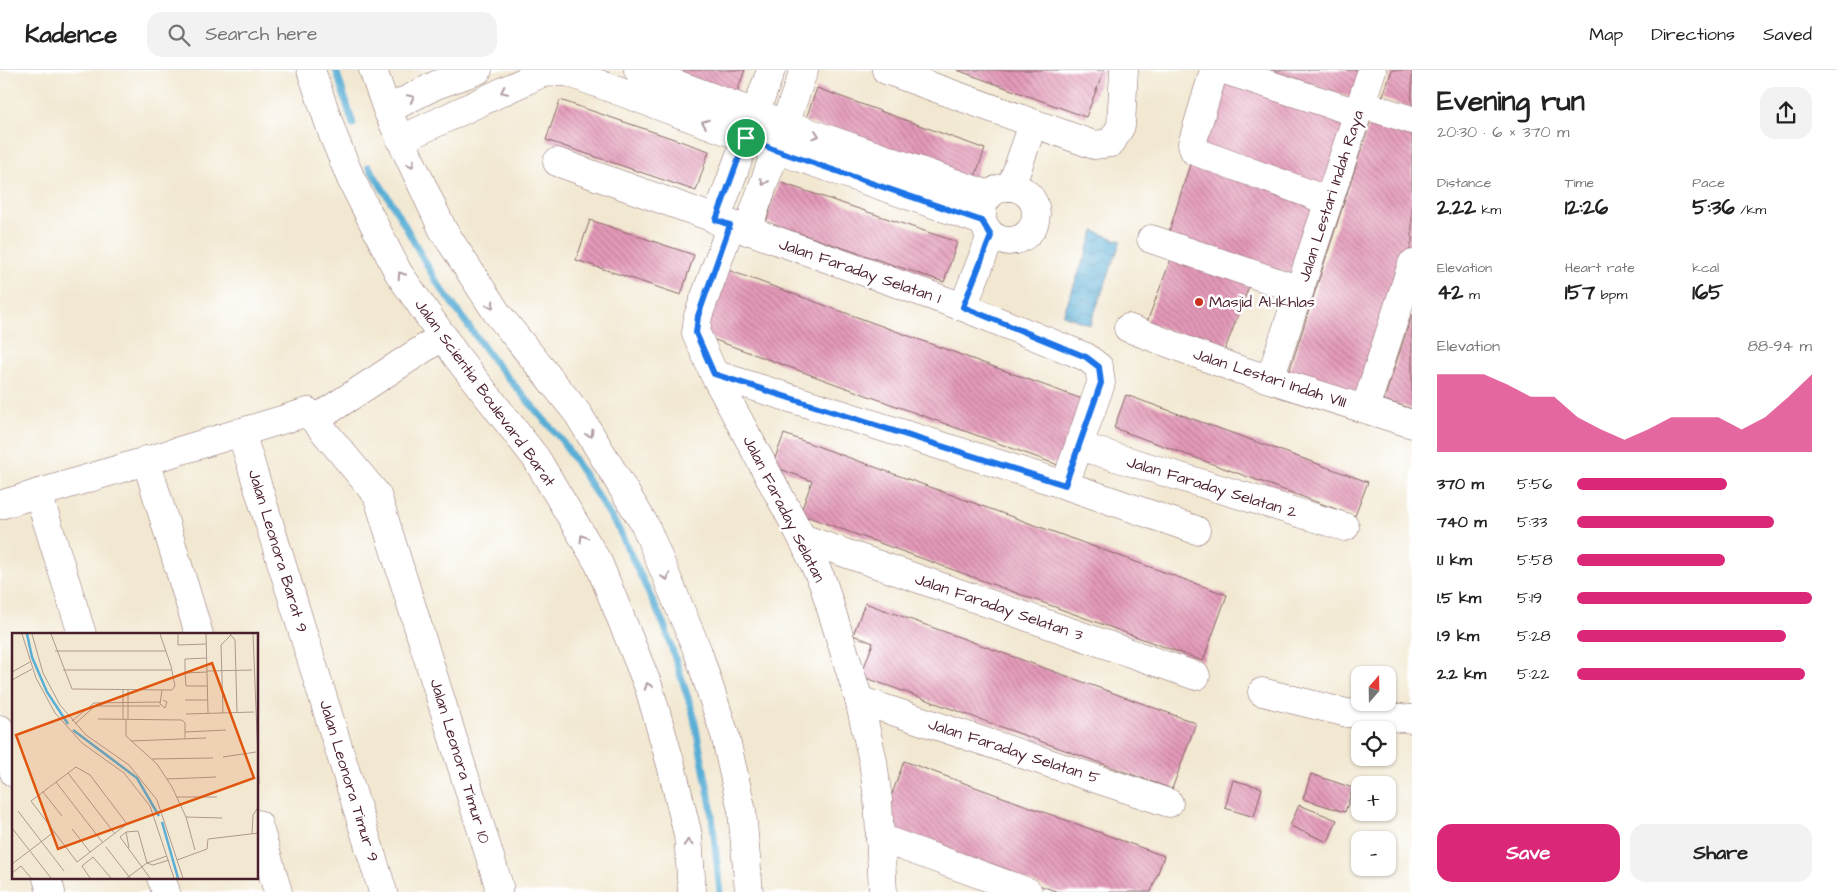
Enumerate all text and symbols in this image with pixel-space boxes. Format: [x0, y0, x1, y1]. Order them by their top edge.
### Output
search box [147, 12, 497, 57]
text: Kadence [25, 18, 117, 52]
icon: search [165, 21, 193, 49]
text: Search here [205, 21, 317, 48]
text: Map [1589, 22, 1623, 47]
text: Directions [1651, 22, 1735, 47]
text: Saved [1763, 22, 1812, 47]
text: Evening run [1437, 82, 1585, 121]
one-way arrow [500, 85, 509, 95]
button: share [1760, 87, 1812, 139]
one-way arrow [406, 94, 415, 104]
street label: Jalan Lestari Indah Raya [1293, 107, 1370, 285]
pin [725, 117, 767, 159]
one-way arrow [702, 119, 710, 129]
text: 20:30 · 6 × 370 m [1437, 121, 1570, 143]
icon: arrive [732, 124, 760, 152]
one-way arrow [811, 129, 819, 139]
one-way arrow [405, 159, 416, 168]
text: Distance [1437, 173, 1491, 193]
text: Time [1565, 173, 1594, 193]
text: Pace [1692, 173, 1725, 193]
one-way arrow [760, 177, 770, 186]
text: 2.22 [1437, 193, 1476, 222]
text: 12:26 [1565, 193, 1608, 222]
text: 5:36 [1692, 193, 1735, 222]
text: km [1476, 200, 1501, 220]
text: /km [1735, 200, 1766, 220]
street label: Jalan Faraday Selatan 1 [776, 233, 944, 310]
text: Elevation [1437, 258, 1492, 278]
text: Heart rate [1565, 258, 1635, 278]
text: kcal [1692, 258, 1719, 278]
one-way arrow [398, 271, 407, 281]
text: 42 [1437, 278, 1463, 307]
text: 157 [1565, 278, 1595, 307]
text: 165 [1692, 278, 1723, 307]
text: m [1463, 285, 1480, 305]
text: bpm [1595, 285, 1627, 305]
place label: Masjid Al-Ikhlas [1209, 291, 1315, 313]
street label: Jalan Scientia Boulevard Barat [409, 295, 561, 492]
marker: Masjid Al-Ikhlas [1193, 296, 1205, 308]
one-way arrow [485, 299, 495, 308]
text: Elevation [1437, 335, 1500, 357]
text: 88–94 m [1747, 335, 1812, 357]
street label: Jalan Lestari Indah VIII [1190, 343, 1350, 413]
one-way arrow [583, 428, 593, 437]
street label: Jalan Faraday Selatan [737, 432, 830, 586]
street label: Jalan Faraday Selatan 2 [1124, 451, 1300, 524]
street label: Jalan Leonora Barat 9 [243, 467, 313, 635]
text: 370 m [1437, 473, 1484, 495]
text: 5:56 [1517, 473, 1552, 495]
text: 740 m [1437, 511, 1487, 533]
text: 5:33 [1517, 511, 1547, 533]
one-way arrow [580, 534, 590, 543]
text: 1.1 km [1437, 549, 1472, 571]
text: 5:58 [1517, 549, 1553, 571]
street label: Jalan Faraday Selatan 3 [912, 568, 1086, 647]
one-way arrow [660, 572, 671, 581]
text: 1.5 km [1437, 587, 1481, 609]
text: 5:19 [1517, 587, 1542, 609]
text: 1.9 km [1437, 625, 1479, 647]
text: 5:28 [1517, 625, 1551, 647]
inset map [12, 633, 259, 880]
text: 2.2 km [1437, 663, 1486, 685]
text: 5:22 [1517, 663, 1549, 685]
north arrow [1351, 666, 1396, 711]
map controls [1351, 666, 1396, 876]
street label: Jalan Leonora Timur 10 [424, 676, 496, 846]
one-way arrow [644, 682, 654, 691]
street label: Jalan Leonora Timur 9 [314, 697, 384, 865]
street label: Jalan Faraday Selatan 5 [925, 713, 1103, 790]
button: locate [1351, 721, 1396, 766]
button: + [1351, 776, 1396, 821]
button: Save [1437, 824, 1620, 882]
button: Share [1630, 824, 1812, 882]
button: − [1351, 831, 1396, 876]
one-way arrow [683, 839, 694, 847]

